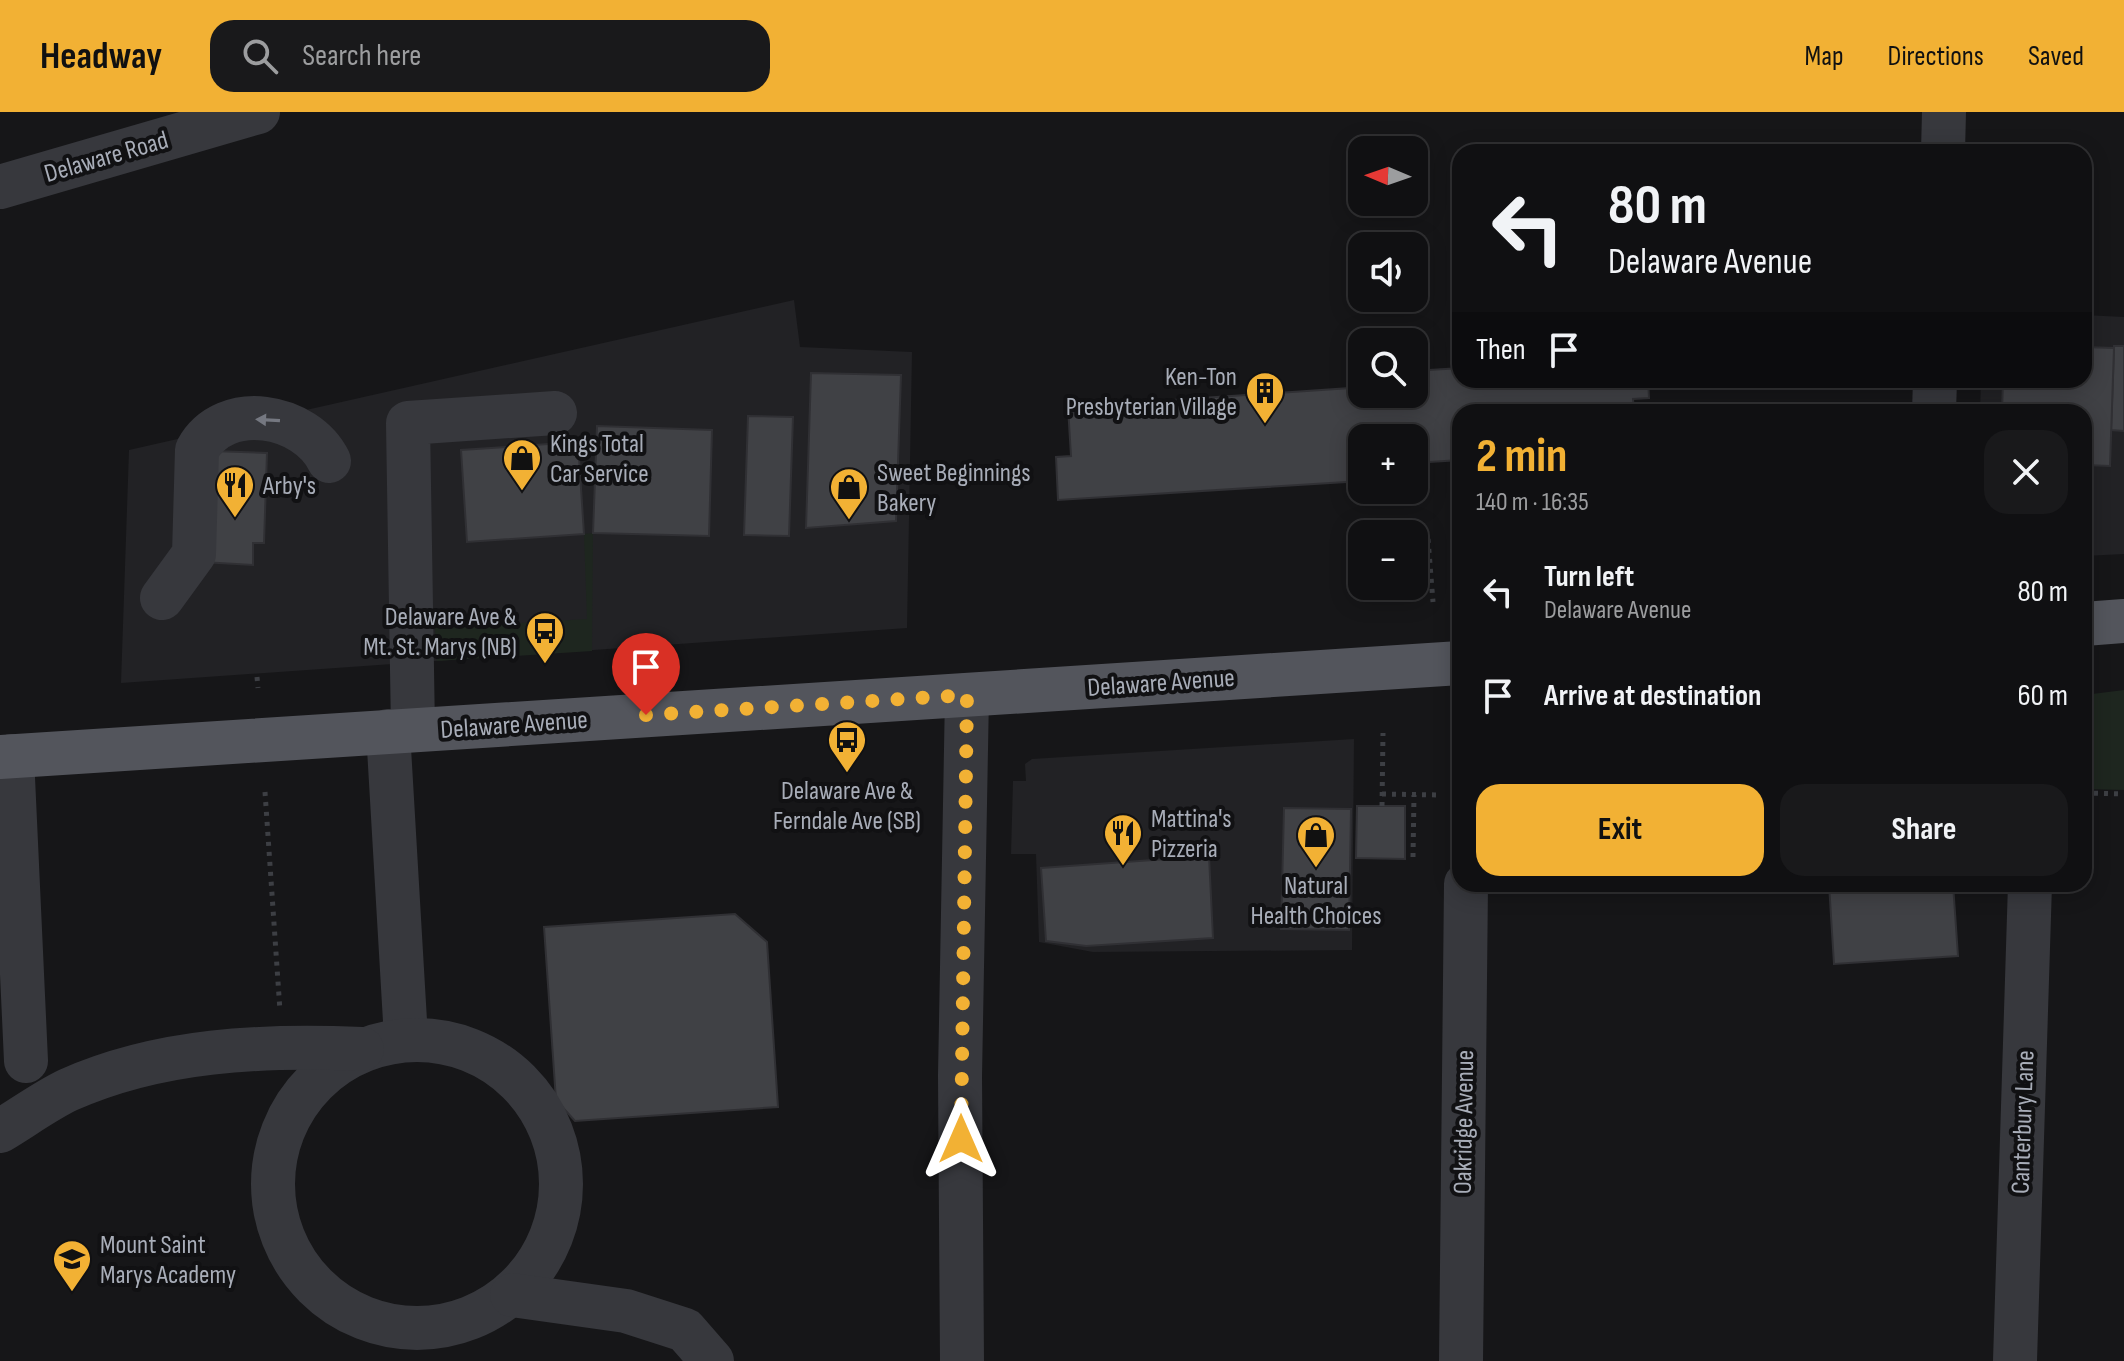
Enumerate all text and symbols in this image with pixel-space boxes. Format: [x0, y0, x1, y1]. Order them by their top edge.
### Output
search box [210, 20, 770, 92]
text: Headway [40, 34, 162, 79]
icon: search [238, 34, 282, 78]
text: Search here [302, 38, 421, 74]
text: Map [1805, 40, 1844, 73]
text: Directions [1888, 40, 1984, 73]
text: Saved [2028, 40, 2084, 73]
street label: Delaware Road [41, 125, 172, 190]
north arrow [1348, 136, 1428, 216]
map controls [1348, 136, 1428, 600]
text: 80 m [1608, 173, 1707, 240]
icon: left [1476, 176, 1580, 280]
button: sound [1348, 232, 1428, 312]
text: Delaware Avenue [1608, 241, 1812, 284]
button: search [1348, 328, 1428, 408]
icon: arrive [1542, 328, 1586, 372]
text: Then [1476, 332, 1526, 368]
place label: Ken-Ton Presbyterian Village [1066, 362, 1237, 423]
building icon: Ken-Ton Presbyterian Village [1244, 370, 1286, 425]
one-way arrow [255, 413, 280, 426]
button: + [1348, 424, 1428, 504]
text: 2 min [1476, 428, 1567, 485]
place label: Kings Total Car Service [550, 429, 649, 490]
button: close [1984, 430, 2068, 514]
shop icon: Kings Total Car Service [501, 437, 543, 492]
place label: Sweet Beginnings Bakery [877, 458, 1031, 519]
restaurant icon: Arby's [214, 464, 256, 519]
shop icon: Sweet Beginnings Bakery [828, 466, 870, 521]
place label: Arby's [262, 471, 316, 502]
text: 140 m · 16:35 [1476, 487, 1589, 518]
button: − [1348, 520, 1428, 600]
text: Turn left [1544, 559, 1634, 595]
icon: left [1476, 570, 1520, 614]
text: 80 m [2017, 574, 2068, 610]
text: Delaware Avenue [1544, 595, 1691, 626]
place label: Delaware Ave & Mt. St. Marys (NB) [363, 602, 517, 663]
bus stop icon: Delaware Ave & Mt. St. Marys (NB) [524, 610, 566, 665]
pin [612, 633, 680, 715]
icon: arrive [624, 645, 668, 689]
street label: Delaware Avenue [1086, 663, 1236, 704]
icon: arrive [1476, 674, 1520, 718]
text: Arrive at destination [1544, 678, 1761, 714]
text: 60 m [2017, 678, 2068, 714]
street label: Delaware Avenue [439, 705, 589, 746]
bus stop icon: Delaware Ave & Ferndale Ave (SB) [826, 719, 868, 774]
place label: Delaware Ave & Ferndale Ave (SB) [773, 776, 921, 837]
button: Exit [1476, 784, 1764, 876]
button: Share [1780, 784, 2068, 876]
place label: Mattina's Pizzeria [1151, 804, 1232, 865]
restaurant icon: Mattina's Pizzeria [1102, 812, 1144, 867]
shop icon: Natural Health Choices [1295, 814, 1337, 869]
place label: Natural Health Choices [1250, 871, 1382, 932]
street label: Oakridge Avenue [1448, 1050, 1481, 1194]
street label: Canterbury Lane [2005, 1050, 2041, 1194]
position arrow [919, 1097, 1003, 1181]
place label: Mount Saint Marys Academy [100, 1230, 236, 1291]
school or university icon: Mount Saint Marys Academy [51, 1238, 93, 1293]

